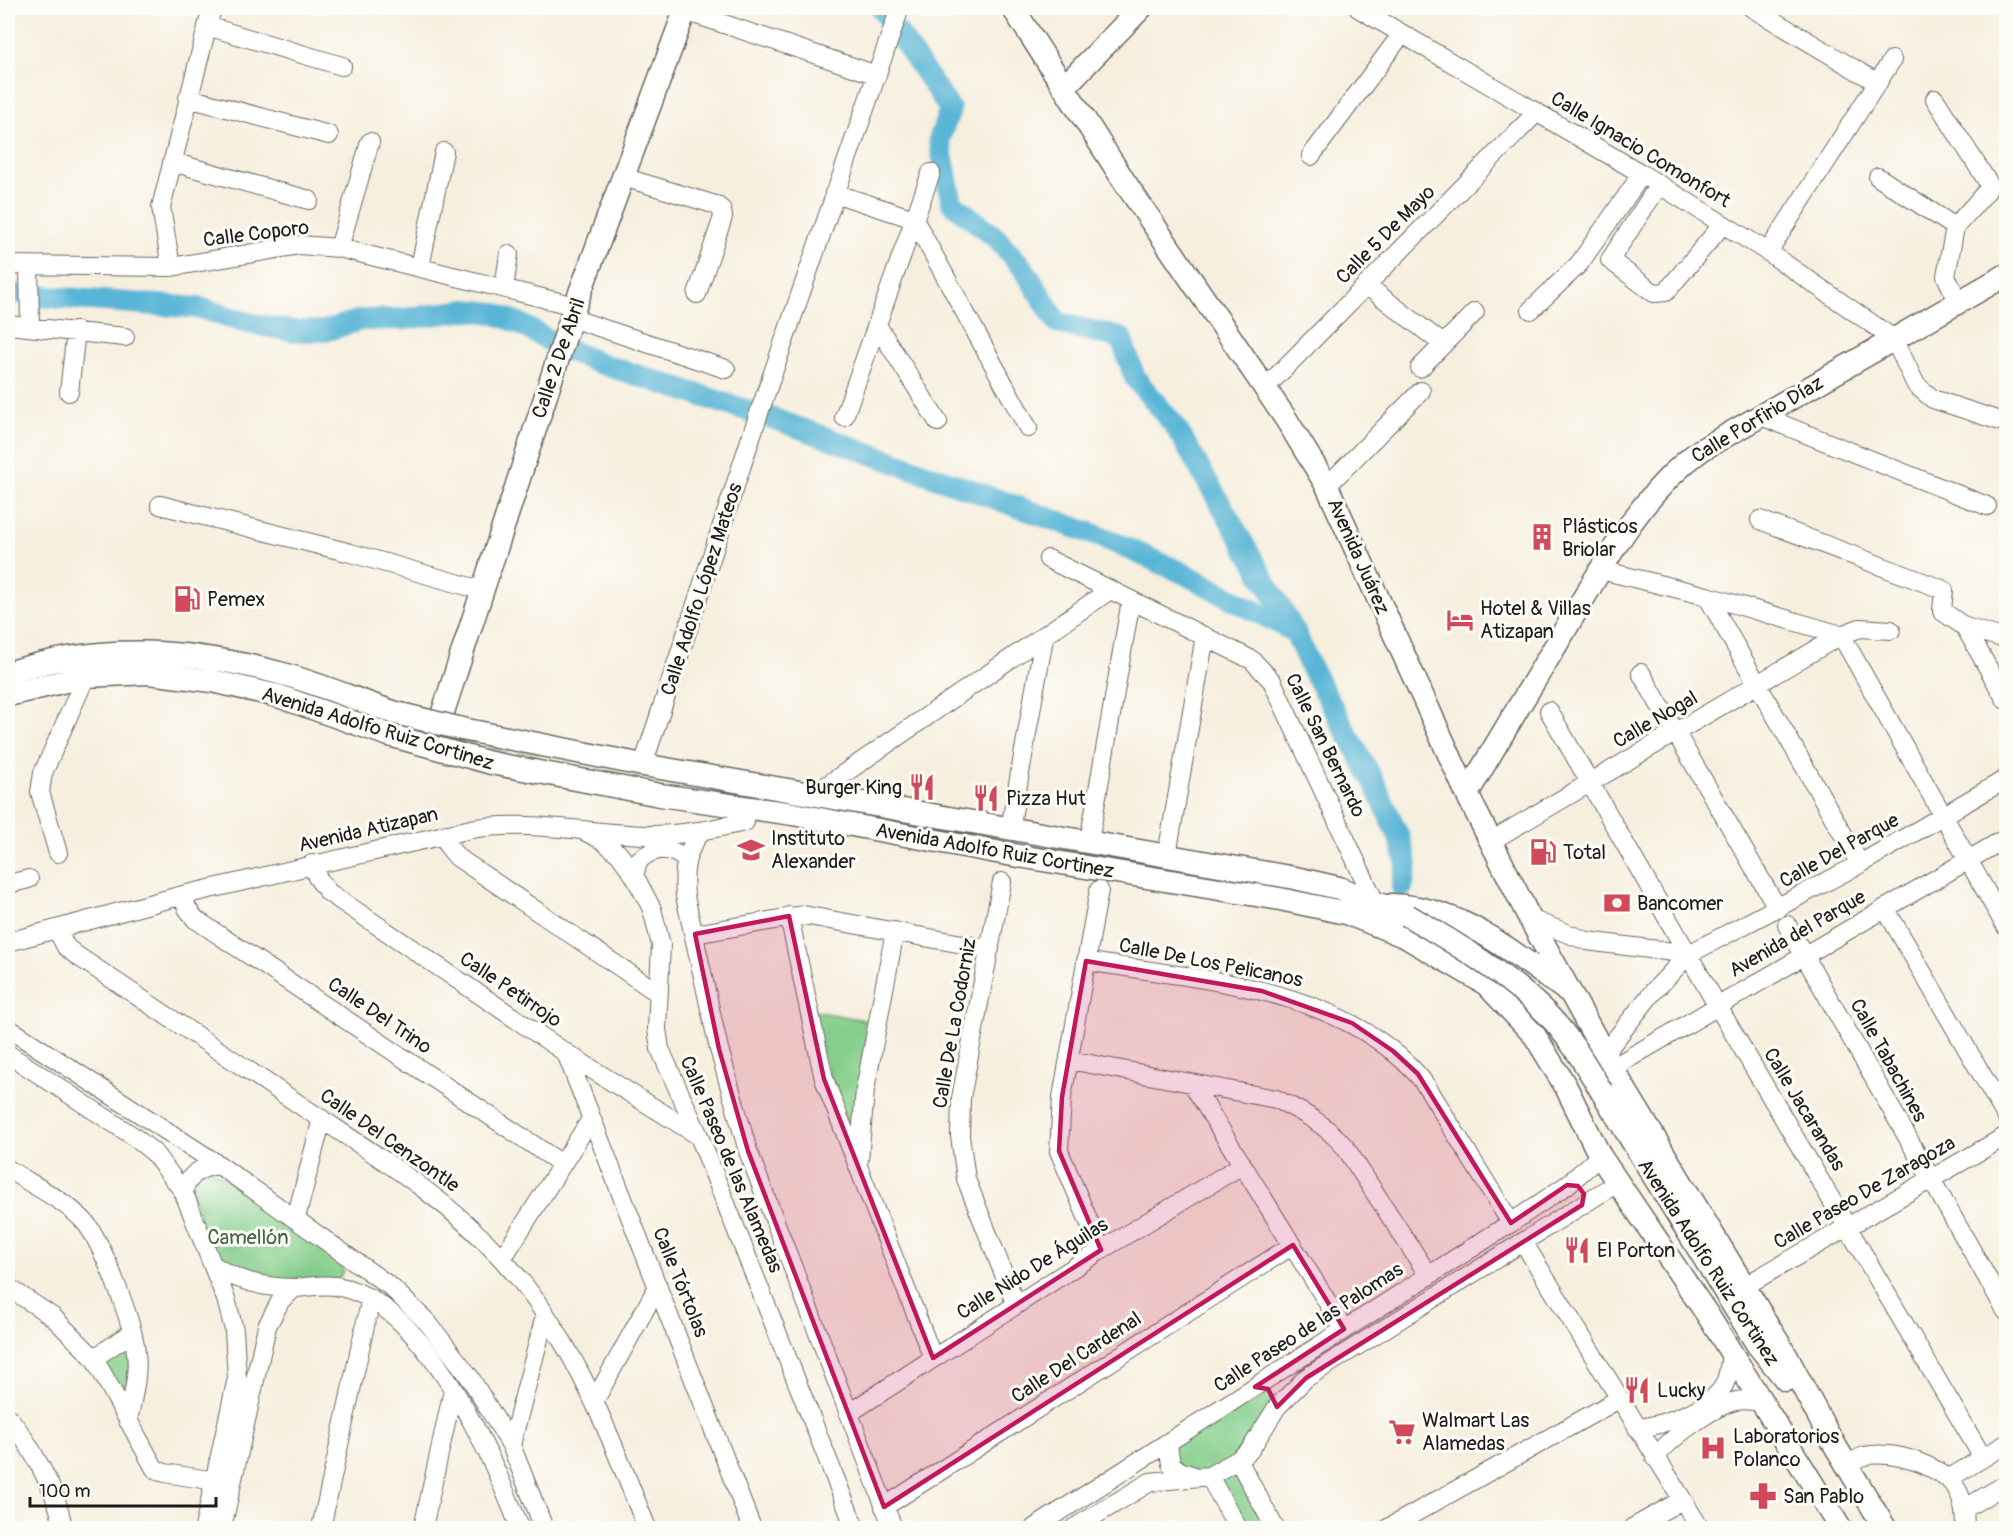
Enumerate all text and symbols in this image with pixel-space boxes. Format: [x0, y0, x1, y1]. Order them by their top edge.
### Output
street label: Calle Ignacio Comonfort [1546, 86, 1736, 214]
street label: Calle 5 De Mayo [1330, 179, 1440, 289]
street label: Calle Coporo [202, 215, 311, 252]
street label: Calle 2 De Abril [526, 295, 591, 422]
street label: Calle Porfirio Díaz [1687, 370, 1828, 469]
street label: Calle Adolfo López Mateos [655, 480, 748, 699]
street label: Avenida Juárez [1322, 494, 1395, 618]
place label: Plásticos Briolar [1562, 514, 1638, 562]
building icon: Plásticos Briolar [1527, 522, 1557, 552]
fuel station icon: Pemex [172, 584, 202, 614]
place label: Pemex [207, 587, 265, 612]
place label: Hotel & Villas Atizapan [1480, 596, 1591, 644]
hotel icon: Hotel & Villas Atizapan [1445, 605, 1475, 635]
street label: Calle San Bernardo [1280, 669, 1371, 822]
street label: Avenida Adolfo Ruiz Cortinez [259, 681, 497, 776]
street label: Calle Nogal [1608, 685, 1702, 754]
restaurant icon: Burger King [907, 772, 937, 802]
place label: Burger King [805, 775, 902, 800]
restaurant icon: Pizza Hut [971, 783, 1001, 813]
place label: Pizza Hut [1006, 786, 1087, 811]
street label: Avenida Atizapan [296, 801, 440, 858]
street label: Calle Del Parque [1775, 807, 1904, 894]
street label: Avenida Adolfo Ruiz Cortinez [874, 817, 1116, 884]
place label: Instituto Alexander [771, 826, 856, 874]
school or university icon: Instituto Alexander [736, 835, 766, 865]
fuel station icon: Total [1528, 837, 1558, 867]
place label: Total [1563, 840, 1606, 865]
street label: Avenida del Parque [1725, 884, 1870, 983]
bank icon: Bancomer [1602, 888, 1632, 918]
place label: Bancomer [1637, 891, 1723, 916]
street label: Calle De Los Pelicanos [1117, 932, 1305, 993]
street label: Calle De La Codorniz [927, 936, 982, 1110]
street label: Calle Petirrojo [455, 946, 567, 1033]
street label: Calle Del Trino [323, 971, 437, 1060]
street label: Calle Tabachines [1844, 994, 1933, 1126]
street label: Calle Jacarandas [1758, 1043, 1851, 1175]
street label: Calle Paseo de las Alamedas [675, 1052, 789, 1276]
street label: Calle Del Cenzontle [315, 1083, 464, 1198]
street label: Calle Paseo De Zaragoza [1769, 1130, 1959, 1255]
street label: Avenida Adolfo Ruiz Cortinez [1632, 1154, 1785, 1370]
street label: Calle Nido De Águilas [952, 1212, 1113, 1325]
street label: Calle Tórtolas [647, 1224, 714, 1341]
park label: Camellón [207, 1225, 289, 1250]
restaurant icon: El Porton [1562, 1235, 1592, 1265]
place label: El Porton [1597, 1238, 1675, 1263]
street label: Calle Paseo de las Palomas [1209, 1257, 1408, 1398]
street label: Calle Del Cardenal [1007, 1306, 1146, 1409]
restaurant icon: Lucky [1622, 1375, 1652, 1405]
place label: Lucky [1657, 1378, 1706, 1403]
place label: Walmart Las Alamedas [1422, 1408, 1529, 1456]
supermarket icon: Walmart Las Alamedas [1387, 1417, 1417, 1447]
place label: Laboratorios Polanco [1733, 1424, 1839, 1472]
hospital icon: Laboratorios Polanco [1698, 1433, 1728, 1463]
scale bar [30, 1470, 216, 1508]
text: 100 m [39, 1480, 91, 1503]
pharmacy icon: San Pablo [1748, 1481, 1778, 1511]
place label: San Pablo [1783, 1484, 1864, 1509]

